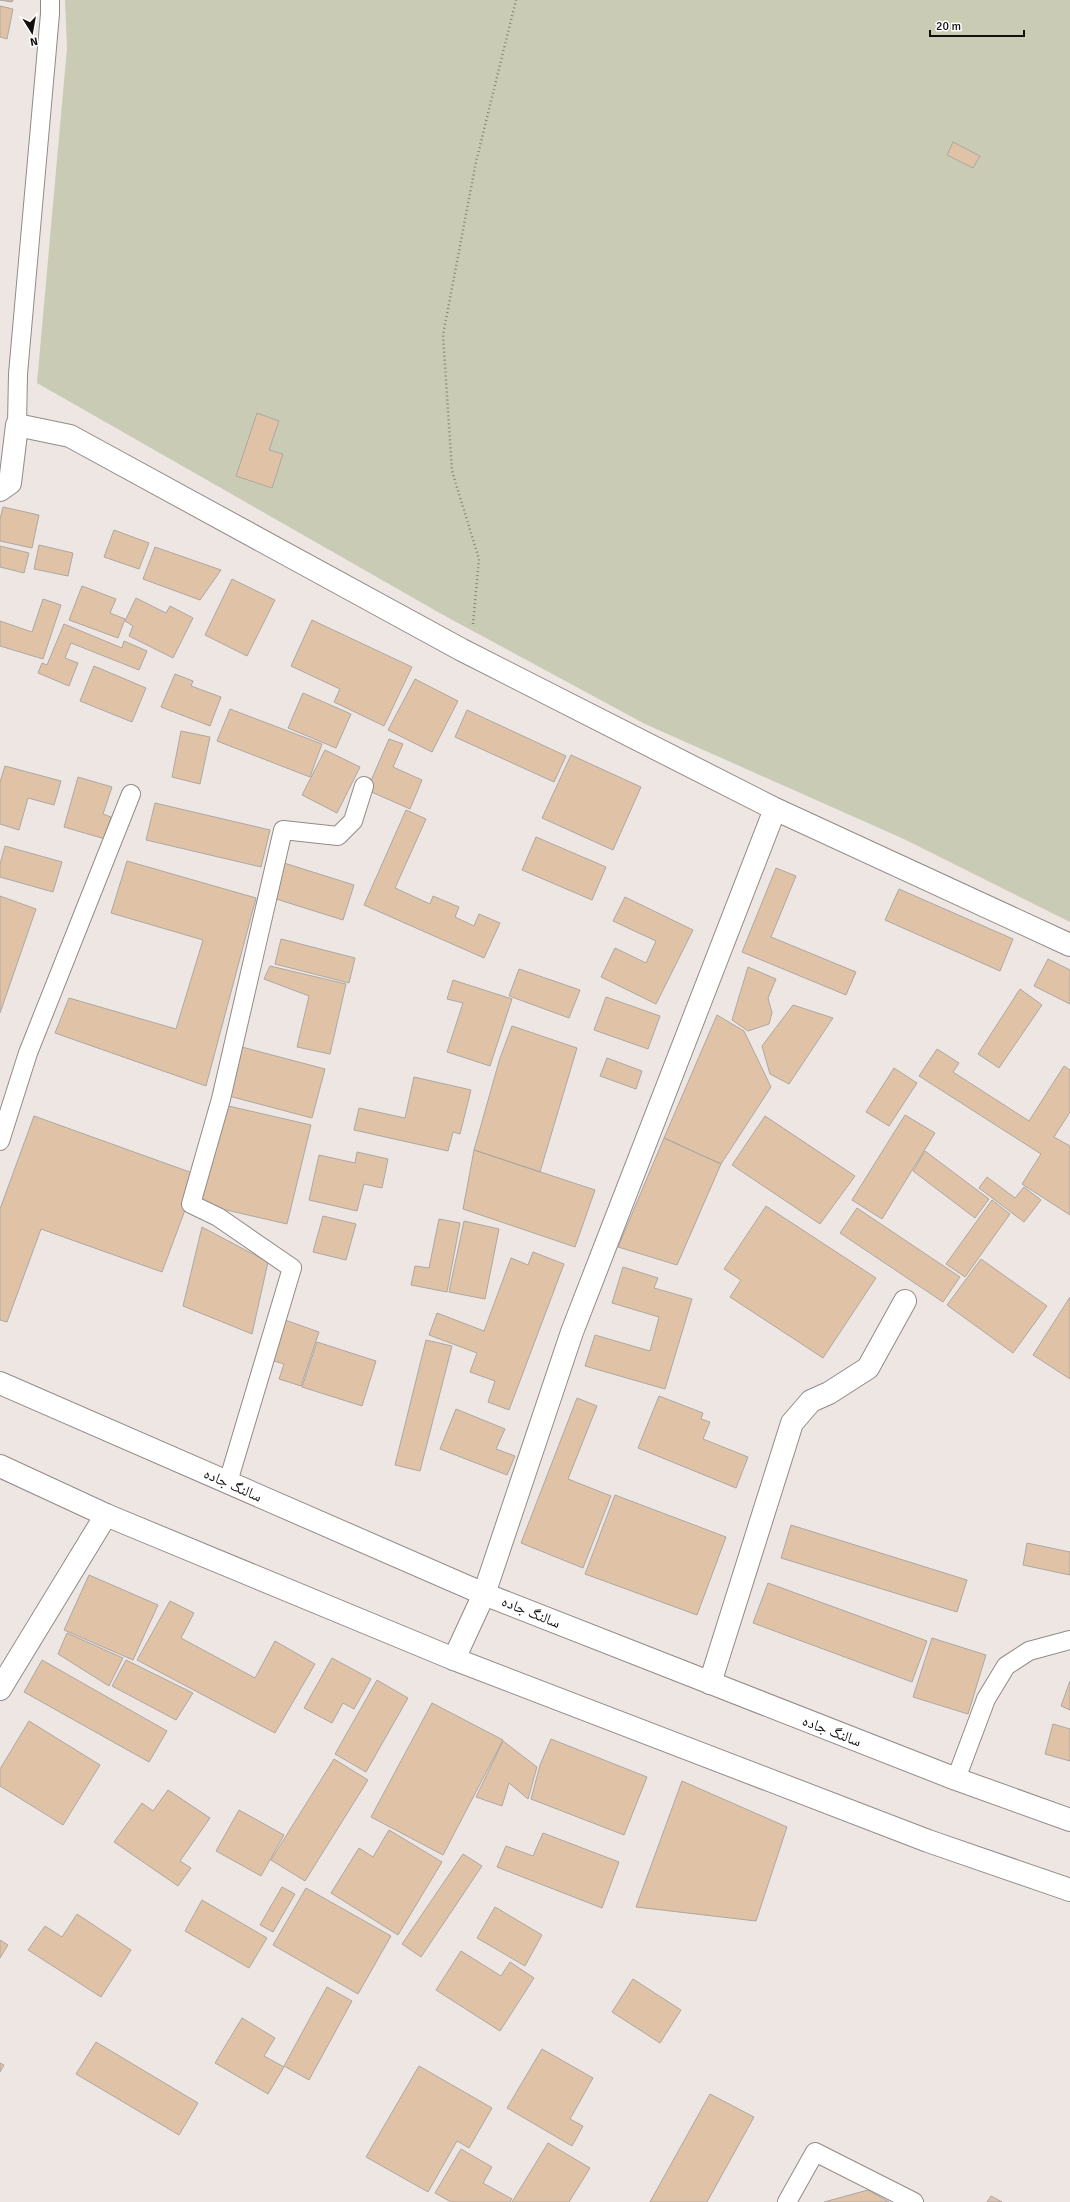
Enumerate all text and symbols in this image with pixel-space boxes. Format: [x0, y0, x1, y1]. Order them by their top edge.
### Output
north arrow [12, 12, 52, 52]
scale bar [930, 12, 1024, 38]
text: 20 m [936, 19, 961, 34]
text: N [29, 34, 39, 48]
street label: سالنگ جاده [201, 1464, 265, 1506]
street label: سالنگ جاده [499, 1592, 563, 1632]
street label: سالنگ جاده [800, 1712, 864, 1751]

